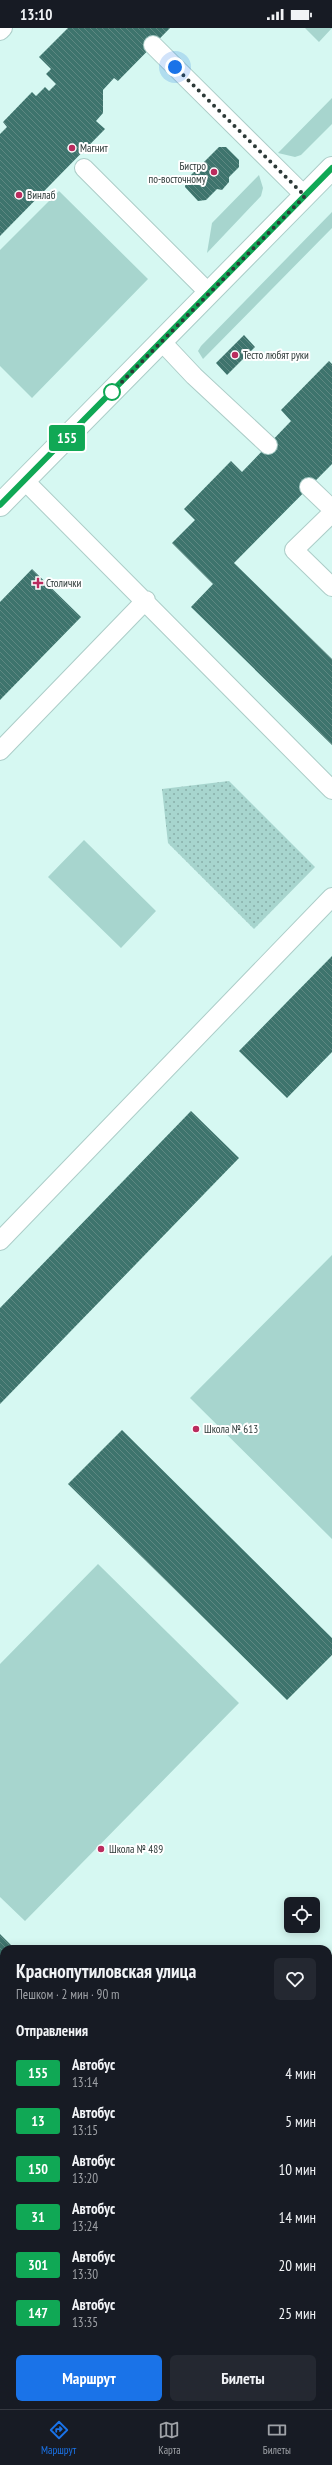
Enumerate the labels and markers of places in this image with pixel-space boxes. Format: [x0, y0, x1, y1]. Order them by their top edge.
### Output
place label: Магнит [80, 141, 108, 155]
marker: Магнит [67, 143, 77, 153]
place label: Бистро по-восточному [148, 159, 207, 186]
marker: Бистро по-восточному [209, 167, 219, 177]
place label: Винлаб [27, 188, 56, 202]
marker: Винлаб [14, 190, 24, 200]
place label: Тесто любят руки [243, 348, 309, 362]
marker: Тесто любят руки [230, 350, 240, 360]
unlabelled marker [103, 383, 121, 401]
place label: Столички [46, 576, 82, 590]
marker: Столички [33, 578, 43, 588]
place label: Школа № 613 [204, 1422, 258, 1436]
marker: Школа № 613 [191, 1424, 201, 1434]
place label: Школа № 489 [109, 1842, 163, 1856]
marker: Школа № 489 [96, 1844, 106, 1854]

